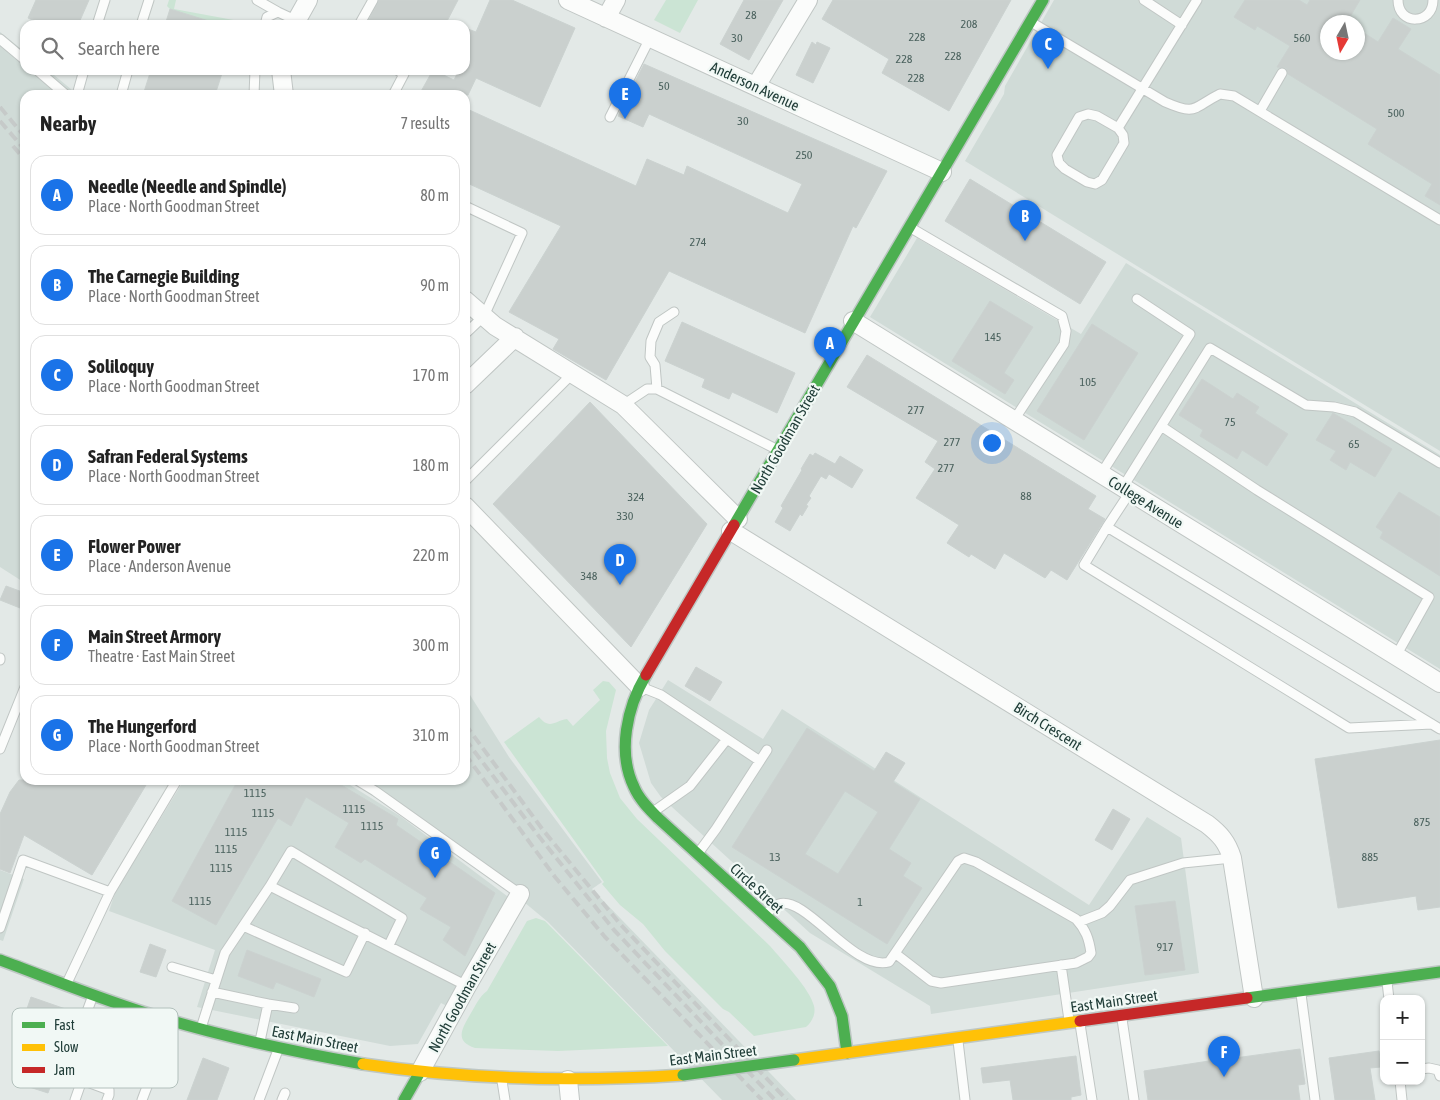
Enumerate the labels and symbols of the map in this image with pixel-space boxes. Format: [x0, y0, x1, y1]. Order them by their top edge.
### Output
house number: 28 [745, 8, 757, 22]
north arrow [1320, 15, 1365, 60]
house number: 208 [961, 17, 978, 31]
pin: C [1032, 28, 1064, 69]
house number: 228 [909, 30, 926, 44]
house number: 30 [731, 31, 743, 45]
house number: 560 [1294, 31, 1311, 45]
house number: 228 [945, 49, 962, 63]
house number: 228 [896, 52, 913, 66]
street label: Anderson Avenue [708, 58, 802, 114]
house number: 228 [908, 71, 925, 85]
pin: E [609, 78, 641, 119]
house number: 50 [658, 79, 670, 93]
house number: 500 [1388, 106, 1405, 120]
house number: 30 [737, 114, 749, 128]
house number: 250 [796, 148, 813, 162]
pin: B [1009, 200, 1041, 241]
house number: 274 [690, 235, 707, 249]
pin: A [814, 327, 846, 368]
house number: 145 [985, 330, 1001, 344]
house number: 105 [1080, 375, 1096, 389]
street label: North Goodman Street [747, 381, 823, 497]
house number: 277 [908, 403, 925, 417]
house number: 75 [1224, 415, 1236, 429]
your location [979, 430, 1005, 456]
house number: 277 [944, 435, 961, 449]
house number: 65 [1348, 437, 1360, 451]
house number: 277 [938, 461, 955, 475]
street label: College Avenue [1105, 472, 1187, 532]
house number: 88 [1020, 489, 1032, 503]
house number: 324 [628, 490, 645, 504]
house number: 330 [617, 509, 634, 523]
pin: D [604, 544, 636, 585]
house number: 348 [581, 569, 598, 583]
street label: Birch Crescent [1011, 698, 1085, 754]
house number: 1115 [244, 786, 266, 800]
house number: 1115 [343, 802, 365, 816]
house number: 1115 [252, 806, 274, 820]
house number: 875 [1414, 815, 1430, 829]
house number: 1115 [361, 819, 383, 833]
house number: 1115 [225, 825, 247, 839]
pin: G [419, 837, 451, 878]
house number: 1115 [215, 842, 237, 856]
house number: 13 [769, 850, 781, 864]
house number: 885 [1362, 850, 1378, 864]
street label: Circle Street [727, 860, 787, 916]
house number: 1115 [210, 861, 232, 875]
house number: 1115 [189, 894, 211, 908]
house number: 1 [857, 895, 863, 909]
street label: North Goodman Street [425, 939, 499, 1055]
house number: 917 [1157, 940, 1174, 954]
street label: East Main Street [1069, 986, 1159, 1016]
legend [12, 1008, 178, 1088]
text: Fast [54, 1017, 75, 1033]
street label: East Main Street [270, 1022, 360, 1056]
pin: F [1208, 1036, 1240, 1077]
text: Slow [54, 1039, 79, 1055]
street label: East Main Street [668, 1041, 758, 1069]
text: Jam [54, 1062, 75, 1078]

